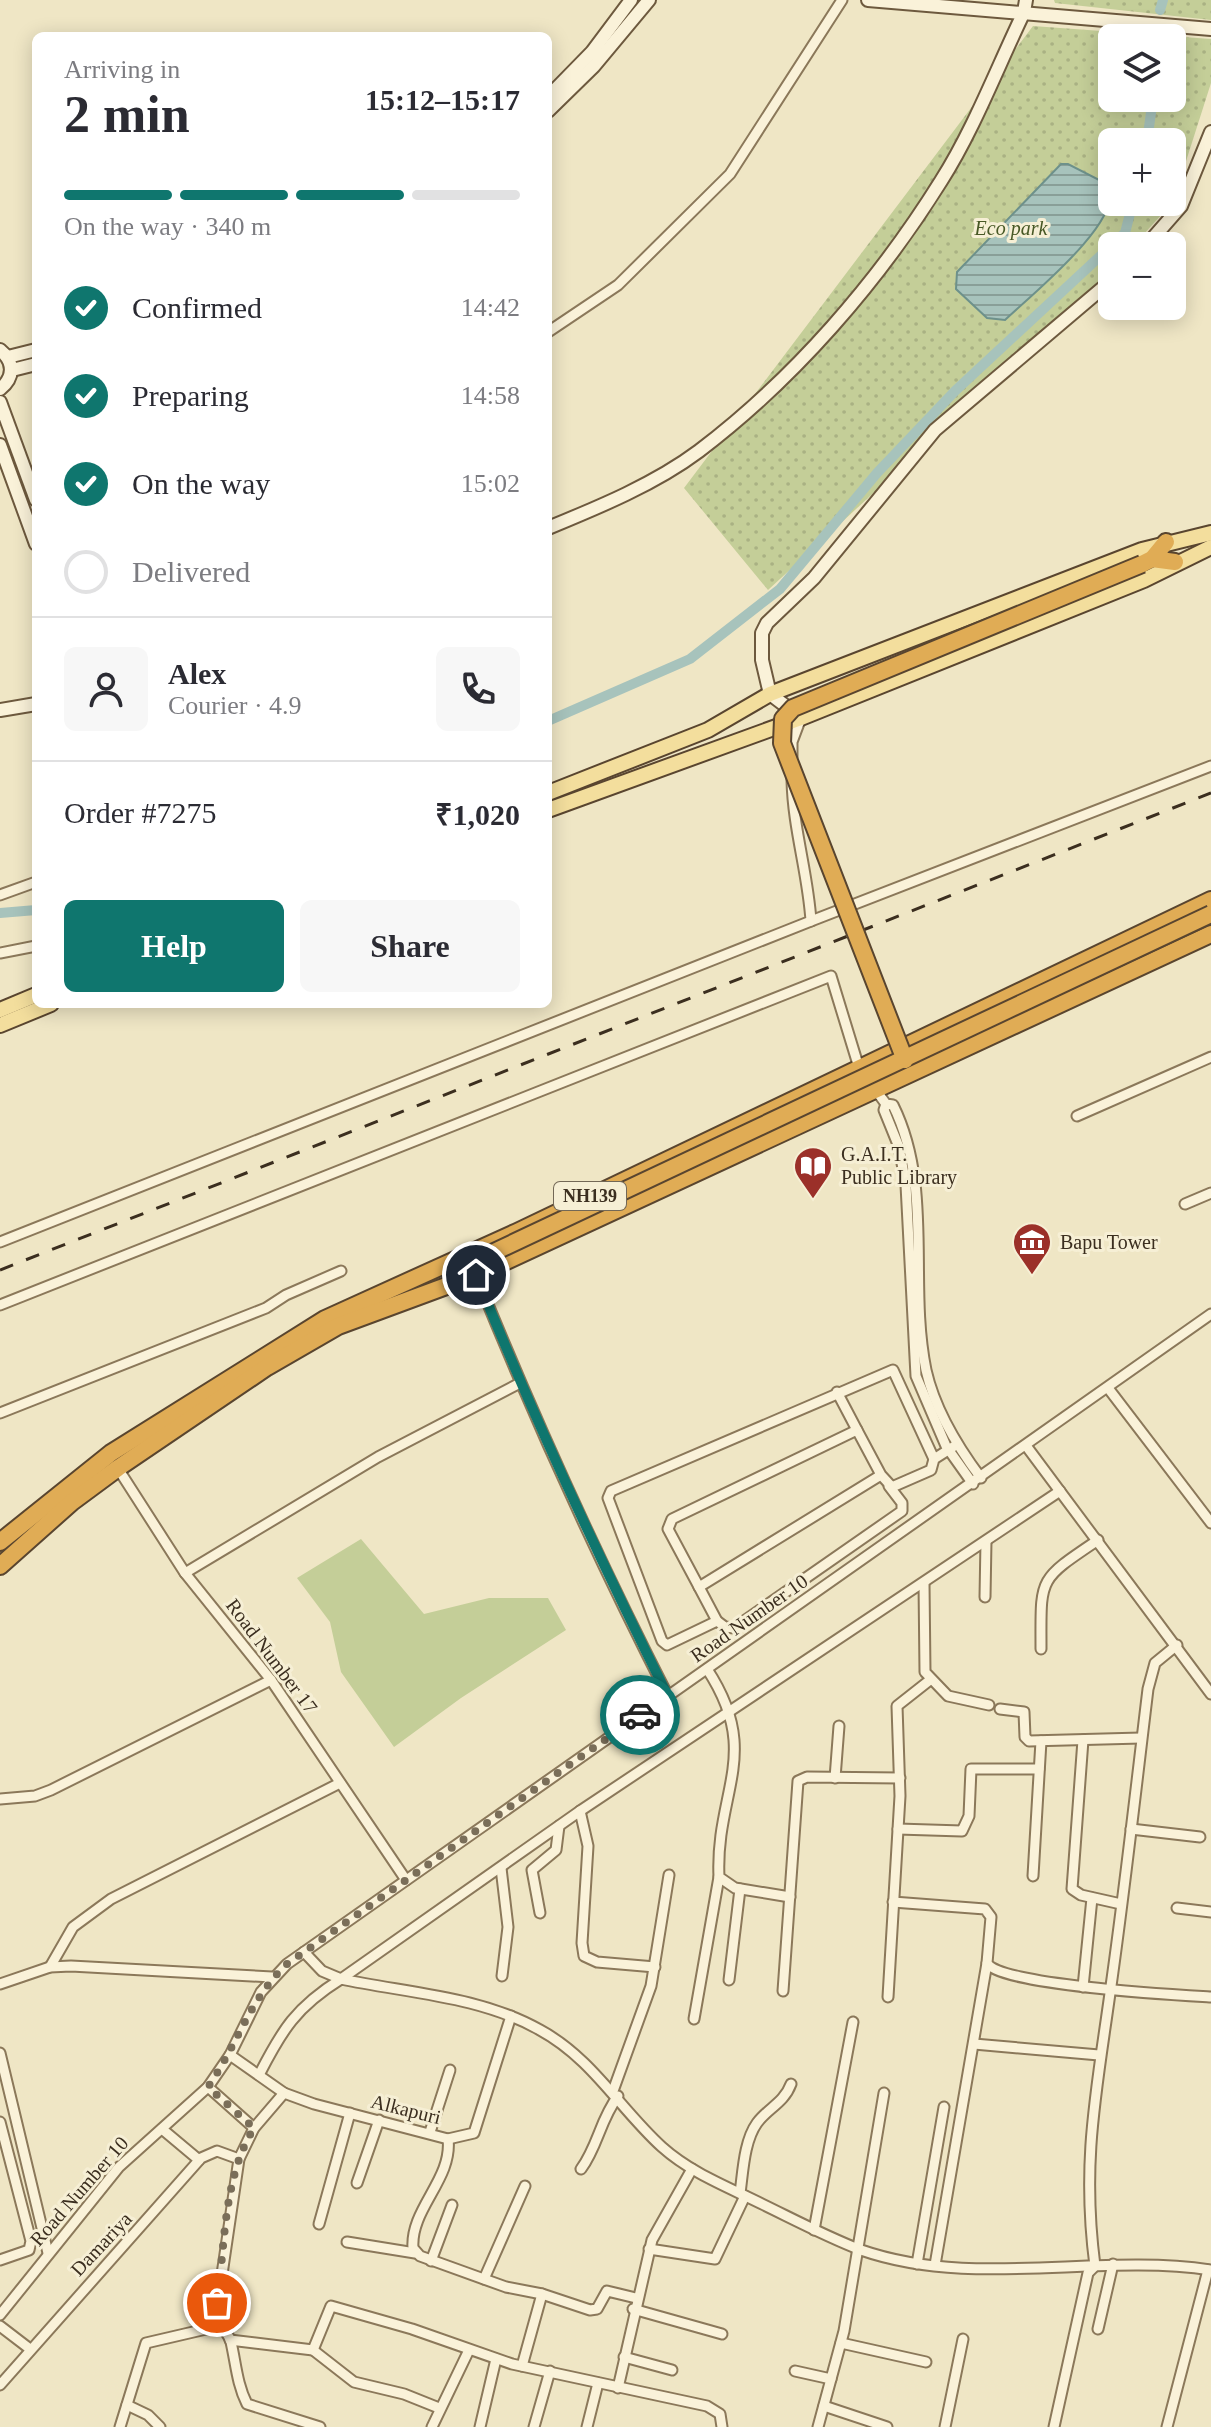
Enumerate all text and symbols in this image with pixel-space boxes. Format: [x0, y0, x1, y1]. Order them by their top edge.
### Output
map controls [1098, 24, 1186, 320]
button: layers [1098, 24, 1186, 112]
text: Arriving in [64, 55, 180, 84]
text: 15:12–15:17 [365, 83, 520, 116]
text: 2 min [64, 86, 190, 143]
button: + [1098, 128, 1186, 216]
text: On the way · 340 m [64, 212, 271, 241]
park label: Eco park [974, 217, 1048, 240]
button: − [1098, 232, 1186, 320]
icon: check [64, 286, 108, 330]
text: Confirmed [132, 291, 262, 324]
text: 14:42 [461, 293, 520, 322]
icon: check [64, 374, 108, 418]
text: Preparing [132, 379, 249, 412]
text: 14:58 [461, 381, 520, 410]
icon: check [64, 462, 108, 506]
text: On the way [132, 467, 270, 500]
text: 15:02 [461, 469, 520, 498]
text: Delivered [132, 555, 250, 588]
button: person [64, 647, 148, 731]
button: phone [436, 647, 520, 731]
text: Alex [168, 657, 226, 690]
text: Courier · 4.9 [168, 691, 302, 720]
text: Order #7275 [64, 796, 216, 829]
text: ₹1,020 [435, 798, 520, 831]
button: Help [64, 900, 284, 992]
button: Share [300, 900, 520, 992]
place label: G.A.I.T. Public Library [841, 1143, 957, 1189]
library icon: G.A.I.T. Public Library [792, 1145, 834, 1200]
road number: NH139 [554, 1182, 626, 1210]
museum icon: Bapu Tower [1011, 1221, 1053, 1276]
place label: Bapu Tower [1060, 1231, 1158, 1254]
pin [442, 1241, 510, 1309]
icon: home [454, 1253, 498, 1297]
street label: Road Number 10 [686, 1569, 812, 1667]
street label: Road Number 17 [222, 1594, 322, 1718]
courier [600, 1675, 680, 1755]
icon: car [618, 1693, 662, 1737]
street label: Alkapuri [369, 2090, 444, 2129]
street label: Road Number 10 [26, 2132, 132, 2250]
street label: Damariya [66, 2208, 137, 2281]
pin [183, 2269, 251, 2337]
icon: bag [195, 2281, 239, 2325]

